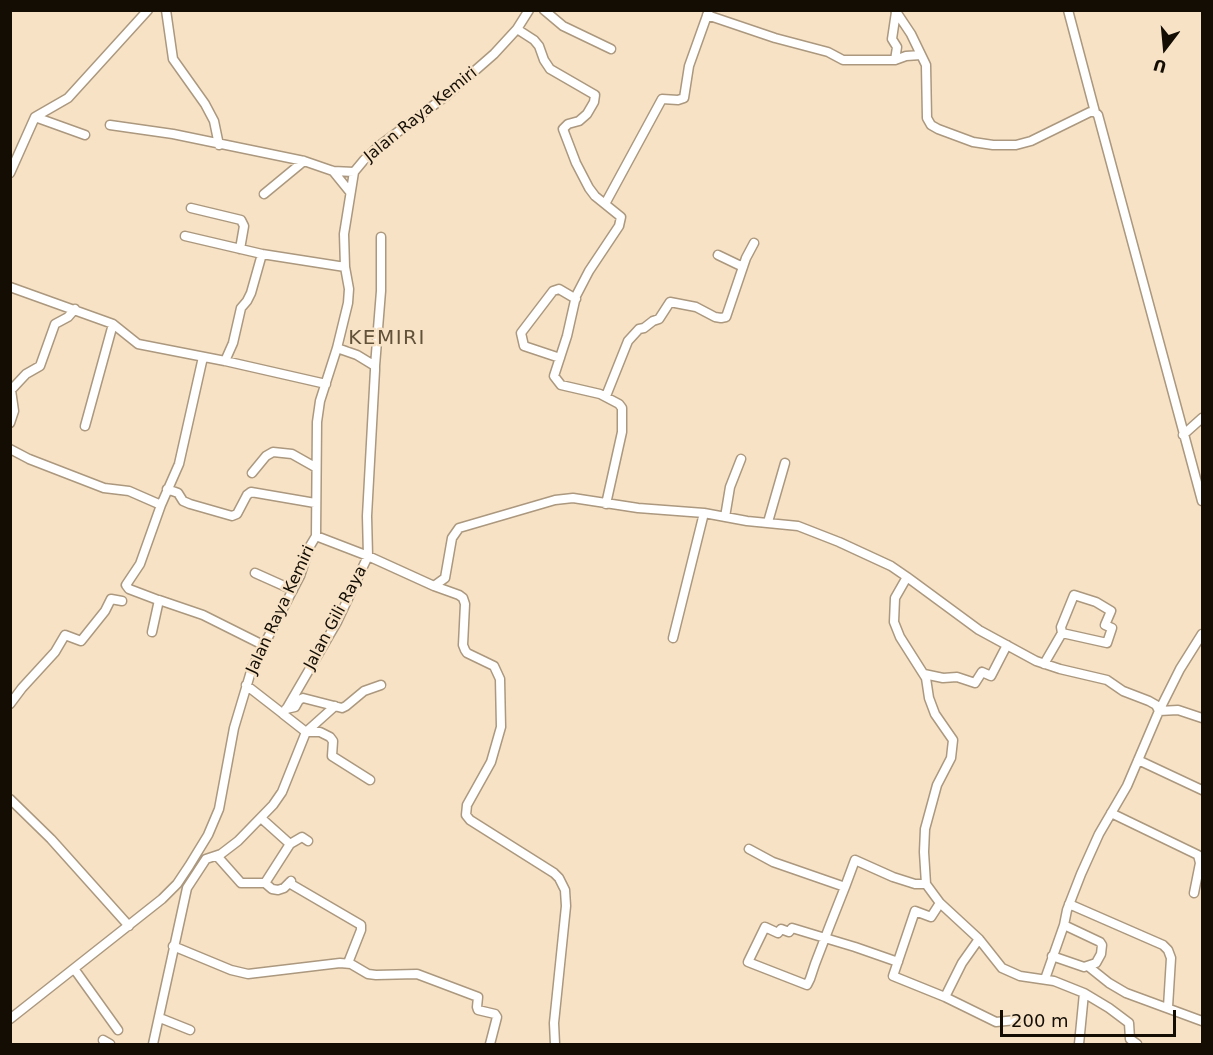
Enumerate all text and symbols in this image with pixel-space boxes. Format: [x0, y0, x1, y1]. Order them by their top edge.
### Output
north arrow [1135, 18, 1195, 78]
text: U [1151, 55, 1169, 77]
street label: Jalan Raya Kemiri [361, 64, 481, 166]
district label: KEMIRI [348, 327, 426, 351]
street label: Jalan Raya Kemiri [243, 543, 319, 677]
street label: Jalan Gili Raya [301, 563, 371, 673]
scale bar [1003, 998, 1178, 1036]
text: 200 m [1011, 1010, 1069, 1031]

